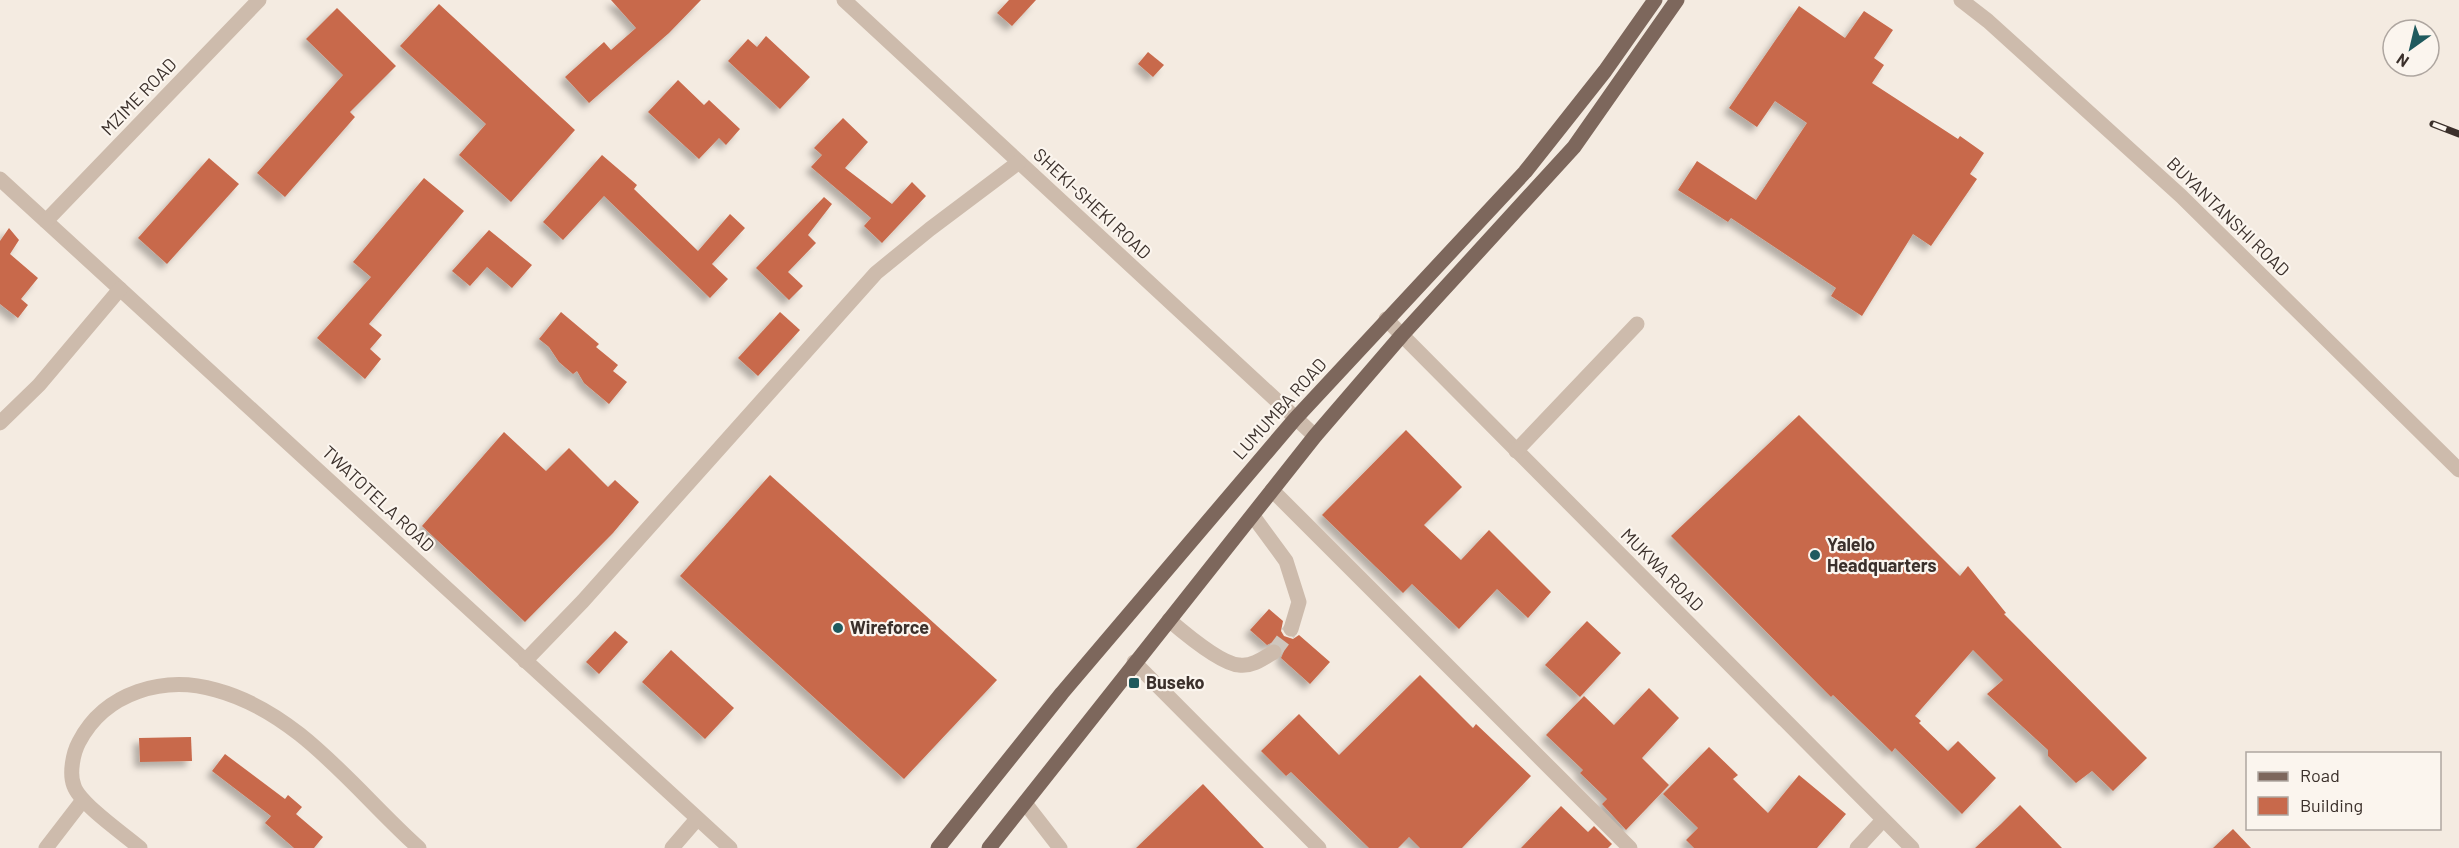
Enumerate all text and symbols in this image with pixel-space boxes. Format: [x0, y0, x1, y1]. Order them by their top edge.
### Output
north arrow [2381, 18, 2441, 78]
text: N [2393, 50, 2412, 72]
street label: MZIME ROAD [96, 53, 181, 140]
street label: SHEKI-SHEKI ROAD [1029, 143, 1156, 263]
street label: BUYANTANSHI ROAD [2163, 152, 2295, 280]
street label: LUMUMBA ROAD [1228, 353, 1331, 464]
street label: TWATOTELA ROAD [318, 441, 439, 556]
street label: MUKWA ROAD [1617, 523, 1709, 615]
place label: Yalelo Headquarters [1827, 533, 1937, 576]
marker: Yalelo Headquarters [1808, 548, 1822, 562]
place label: Wireforce [850, 616, 929, 638]
marker: Wireforce [831, 621, 845, 635]
place label: Buseko [1146, 671, 1205, 693]
marker: Buseko [1127, 676, 1141, 690]
legend [2246, 752, 2441, 830]
text: Road [2300, 764, 2340, 786]
text: Building [2300, 794, 2363, 816]

